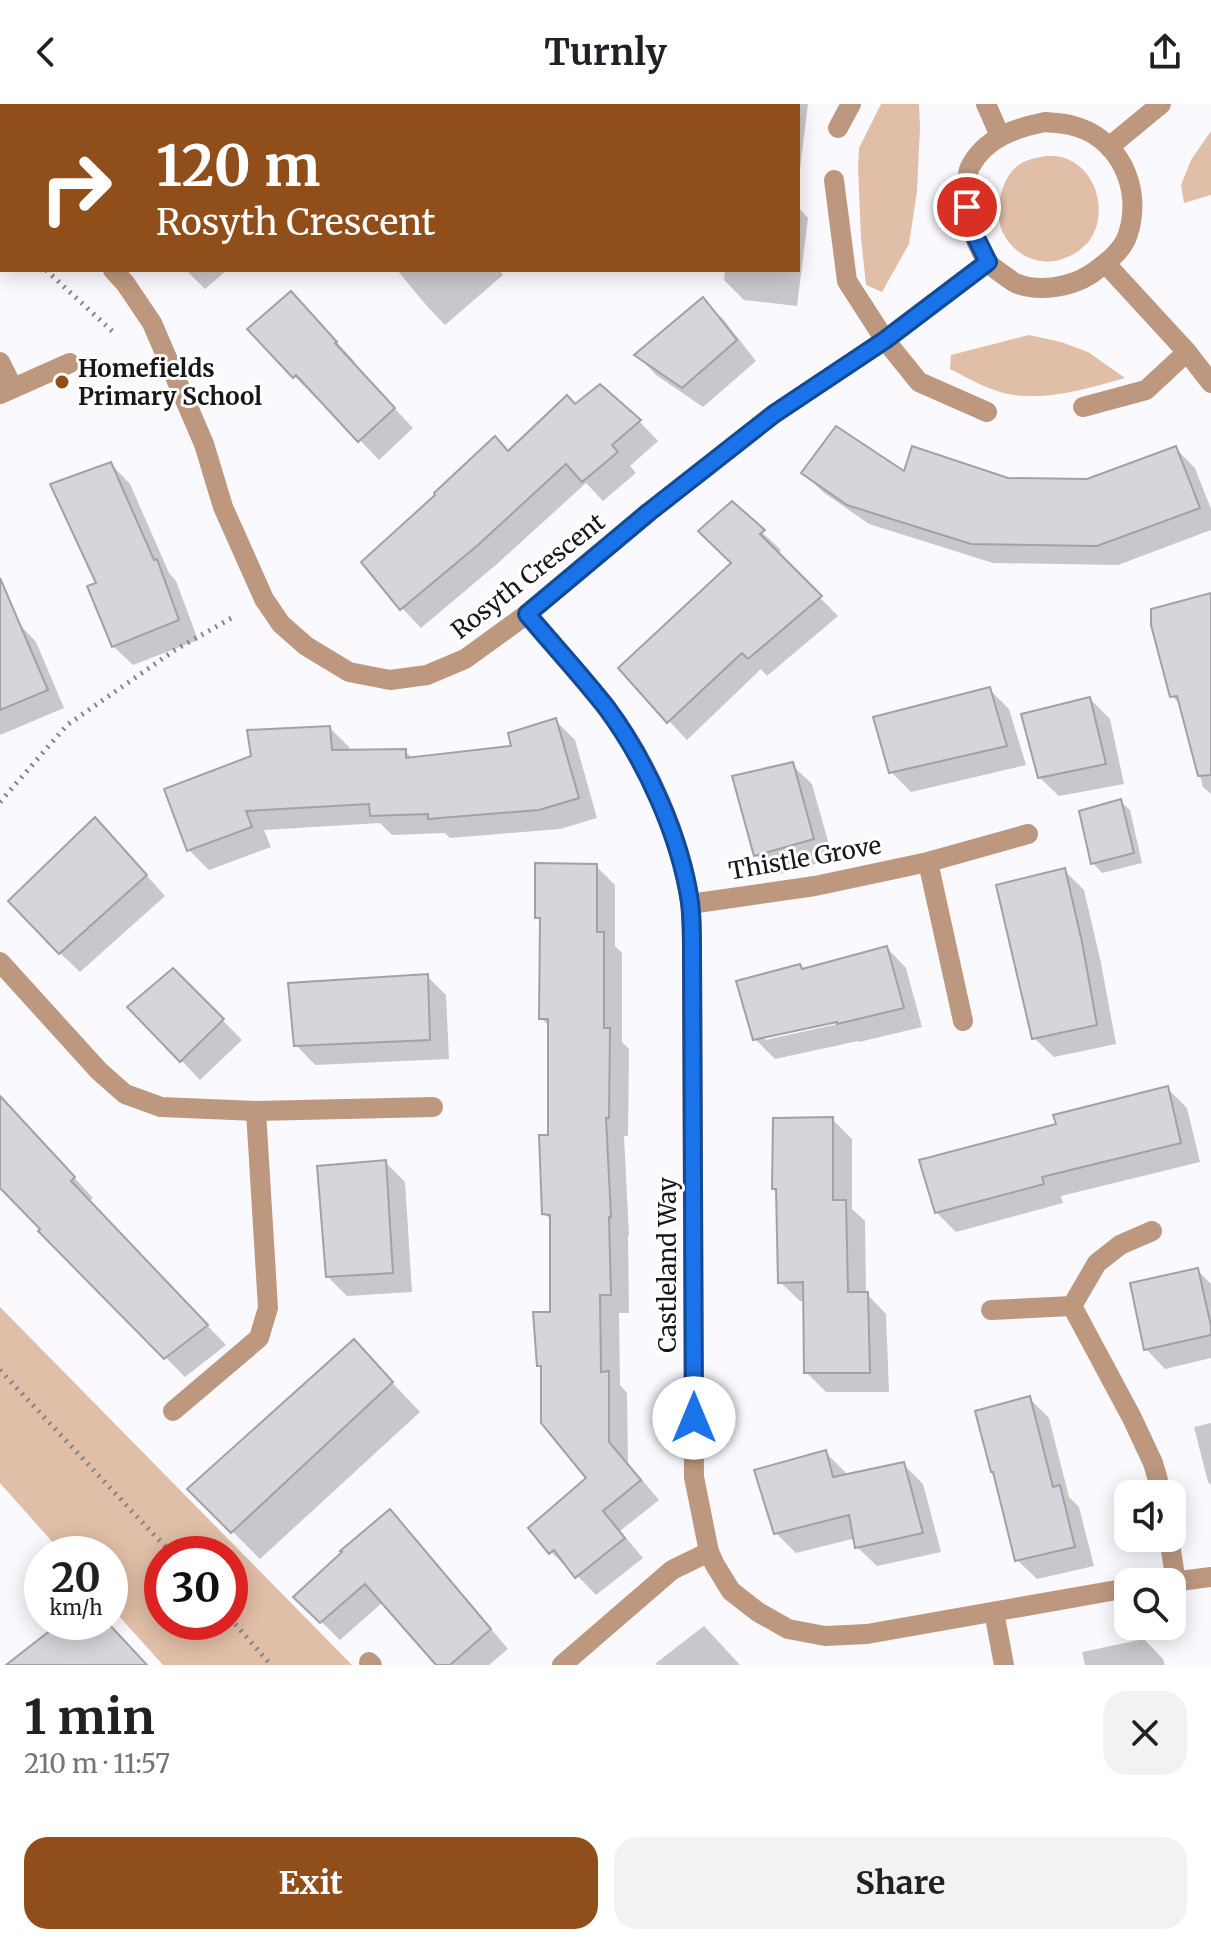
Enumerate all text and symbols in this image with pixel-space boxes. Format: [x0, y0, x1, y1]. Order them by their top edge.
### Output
icon: back [24, 30, 68, 74]
text: Turnly [544, 30, 667, 75]
icon: share [1143, 30, 1187, 74]
text: 120 m [156, 131, 320, 201]
icon: right [24, 136, 128, 240]
pin [933, 173, 1001, 241]
icon: arrive [945, 185, 989, 229]
text: Rosyth Crescent [156, 200, 436, 245]
place label: Homefields Primary School [78, 353, 262, 412]
marker: Homefields Primary School [53, 373, 71, 391]
street label: Rosyth Crescent [445, 506, 611, 646]
street label: Thistle Grove [726, 829, 884, 887]
street label: Castleland Way [652, 1177, 683, 1353]
position arrow [652, 1376, 736, 1460]
map controls [1114, 1480, 1186, 1640]
button: sound [1114, 1480, 1186, 1552]
speed limit sign: 30 [144, 1536, 248, 1640]
text: 20 [51, 1553, 101, 1603]
button: search [1114, 1568, 1186, 1640]
text: km/h [50, 1595, 102, 1620]
text: 1 min [24, 1687, 155, 1747]
button: close [1103, 1691, 1187, 1775]
text: 210 m · 11:57 [24, 1747, 170, 1780]
button: Exit [24, 1837, 598, 1929]
button: Share [614, 1837, 1187, 1929]

